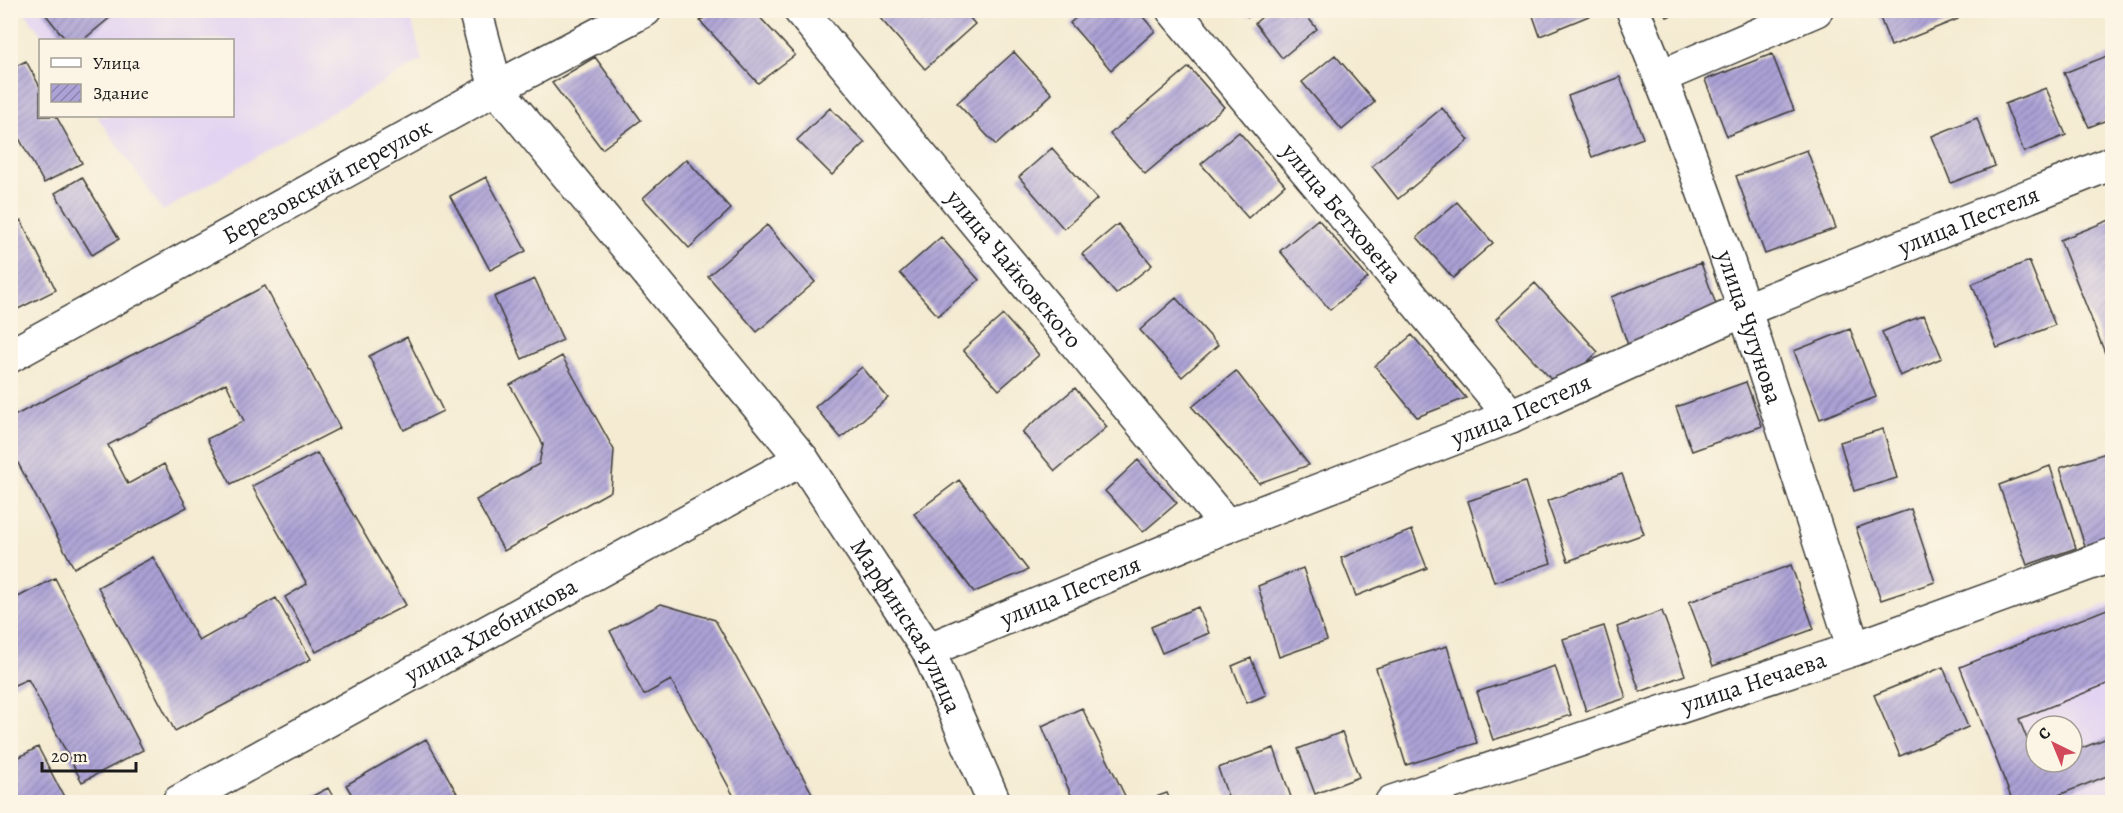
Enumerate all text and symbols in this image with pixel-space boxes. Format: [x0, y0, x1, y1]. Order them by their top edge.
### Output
legend [39, 39, 234, 117]
text: Улица [93, 51, 141, 75]
text: Здание [93, 81, 149, 105]
street label: Березовский переулок [217, 111, 437, 252]
street label: улица Бетховена [1274, 135, 1410, 290]
street label: улица Пестеля [1892, 178, 2044, 263]
street label: улица Чайковского [938, 182, 1089, 355]
street label: улица Чугунова [1709, 245, 1790, 408]
street label: улица Пестеля [1446, 366, 1596, 454]
street label: Марфинская улица [843, 532, 969, 718]
street label: улица Пестеля [994, 548, 1145, 635]
street label: улица Хлебникова [398, 570, 583, 691]
street label: улица Нечаева [1676, 643, 1830, 721]
north arrow [2024, 714, 2084, 774]
text: С [2033, 722, 2056, 745]
scale bar [42, 735, 136, 773]
text: 20 m [51, 744, 88, 768]

